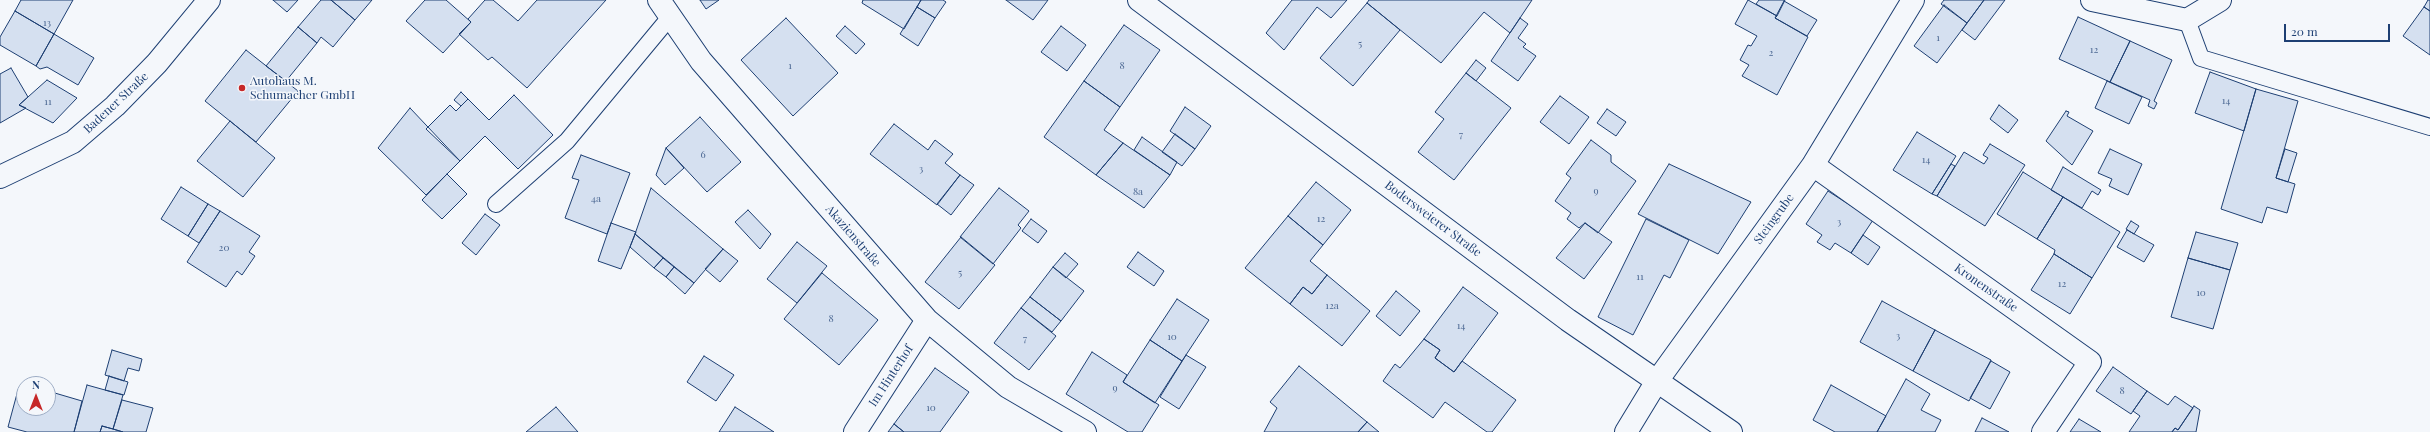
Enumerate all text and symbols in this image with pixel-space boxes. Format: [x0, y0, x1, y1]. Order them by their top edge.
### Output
scale bar [2286, 16, 2392, 42]
house number: 13 [43, 17, 51, 29]
text: 20 m [2291, 23, 2318, 39]
house number: 1 [1936, 32, 1940, 44]
house number: 5 [1358, 38, 1362, 50]
house number: 12 [2090, 44, 2098, 56]
house number: 2 [1769, 47, 1773, 59]
house number: 1 [788, 60, 792, 72]
house number: 8 [1119, 60, 1125, 72]
street label: Badener Straße [81, 69, 151, 137]
place label: Autohaus M. Schumacher GmbH [250, 74, 355, 102]
marker: Autohaus M. Schumacher GmbH [237, 83, 247, 93]
house number: 14 [2222, 95, 2230, 107]
house number: 11 [44, 96, 52, 108]
house number: 7 [1459, 129, 1463, 141]
house number: 6 [700, 149, 706, 161]
house number: 14 [1922, 154, 1930, 166]
house number: 3 [919, 163, 923, 175]
street label: Bodersweierer Straße [1382, 178, 1484, 260]
house number: 9 [1593, 185, 1599, 197]
house number: 8a [1133, 186, 1143, 198]
street label: Steingrube [1751, 191, 1797, 247]
house number: 4a [591, 193, 601, 205]
street label: Akazienstraße [822, 202, 884, 270]
house number: 12 [1317, 213, 1325, 225]
house number: 3 [1837, 216, 1841, 228]
house number: 20 [219, 242, 229, 254]
street label: Kronenstraße [1952, 261, 2020, 315]
house number: 5 [958, 267, 962, 279]
house number: 11 [1636, 271, 1644, 283]
house number: 12 [2058, 278, 2066, 290]
house number: 10 [2196, 287, 2206, 299]
house number: 12a [1325, 300, 1339, 312]
house number: 8 [828, 313, 834, 325]
house number: 14 [1457, 320, 1465, 332]
house number: 3 [1896, 330, 1900, 342]
house number: 10 [1167, 331, 1177, 343]
house number: 7 [1023, 333, 1027, 345]
street label: Im Hinterhof [866, 343, 916, 409]
north arrow [16, 376, 56, 416]
text: N [32, 377, 40, 392]
house number: 9 [1112, 382, 1118, 394]
house number: 8 [2119, 385, 2125, 397]
house number: 10 [926, 402, 936, 414]

